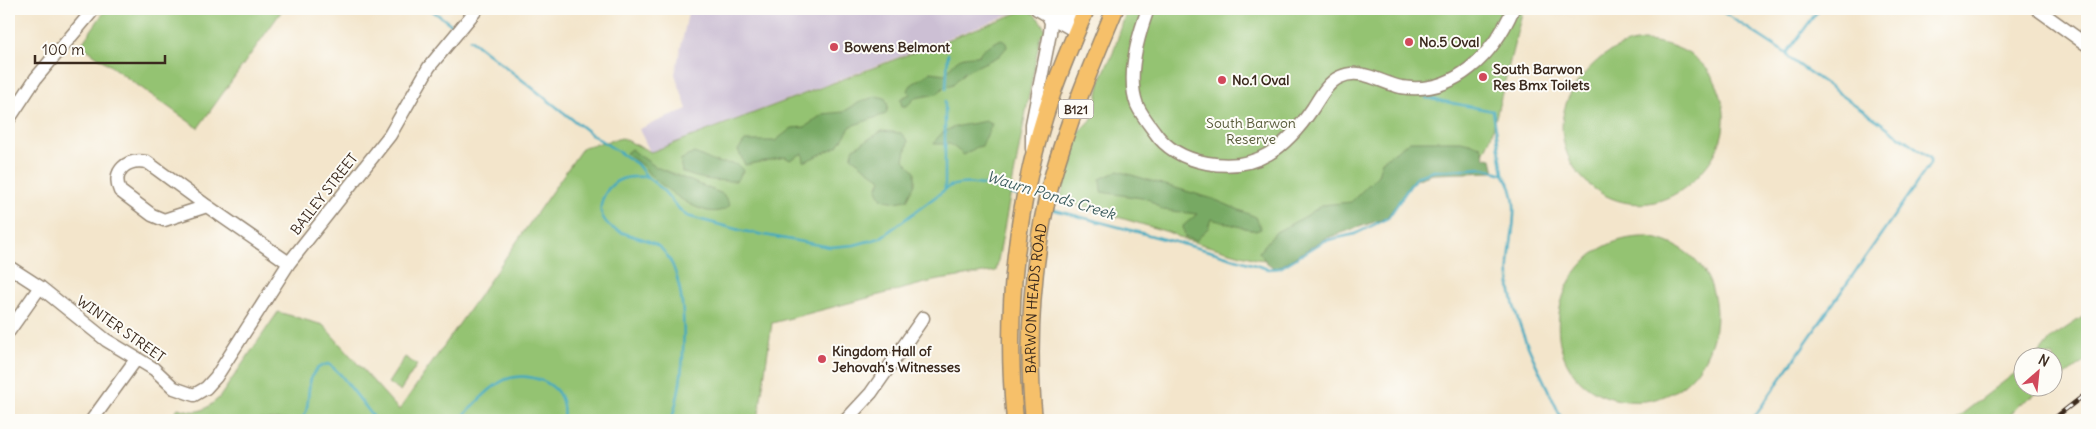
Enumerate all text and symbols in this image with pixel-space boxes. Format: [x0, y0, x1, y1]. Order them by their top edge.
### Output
scale bar [35, 32, 165, 64]
place label: No.5 Oval [1419, 33, 1479, 51]
marker: No.5 Oval [1403, 36, 1415, 48]
place label: Bowens Belmont [844, 38, 950, 56]
text: 100 m [42, 40, 84, 59]
marker: Bowens Belmont [828, 41, 840, 53]
place label: South Barwon Res Bmx Toilets [1493, 60, 1590, 94]
place label: No.1 Oval [1232, 71, 1289, 89]
marker: South Barwon Res Bmx Toilets [1477, 71, 1489, 83]
marker: No.1 Oval [1216, 74, 1228, 86]
road number: B121 [1058, 100, 1094, 118]
park label: South Barwon Reserve [1206, 114, 1296, 148]
street label: BAILEY STREET [286, 149, 362, 239]
water label: Waurn Ponds Creek [985, 166, 1119, 224]
street label: BARWON HEADS ROAD [1022, 222, 1051, 374]
street label: WINTER STREET [73, 292, 169, 366]
place label: Kingdom Hall of Jehovah's Witnesses [832, 342, 961, 376]
north arrow [2014, 346, 2064, 396]
text: N [2036, 350, 2052, 371]
marker: Kingdom Hall of Jehovah's Witnesses [816, 353, 828, 365]

